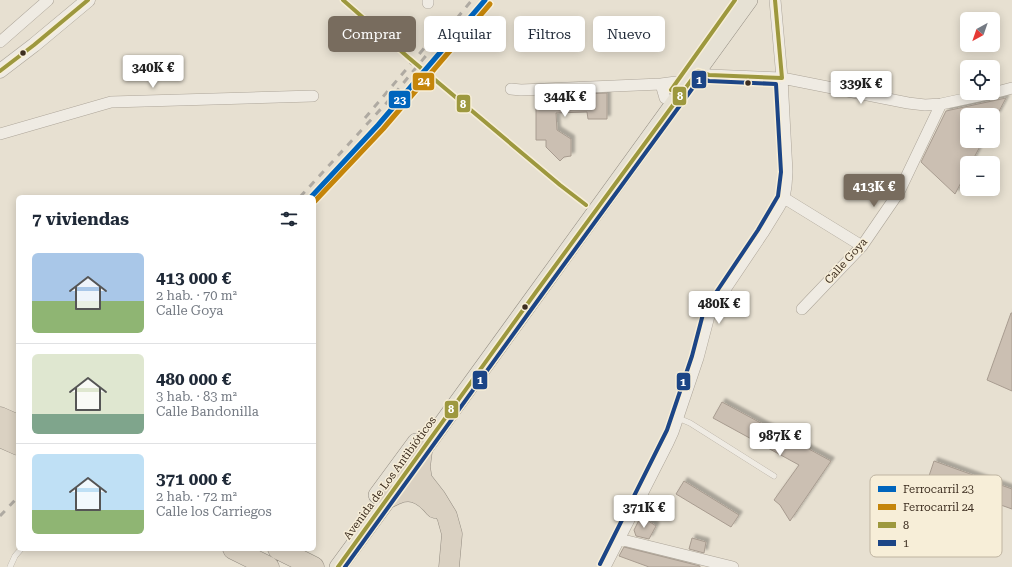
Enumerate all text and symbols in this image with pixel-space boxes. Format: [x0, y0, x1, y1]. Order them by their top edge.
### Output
north arrow [960, 12, 1000, 52]
map controls [960, 12, 1000, 196]
chip: Comprar [328, 16, 416, 52]
chip: Alquilar [424, 16, 506, 52]
chip: Filtros [514, 16, 585, 52]
chip: Nuevo [593, 16, 665, 52]
unlabelled marker [18, 48, 28, 58]
pin: 340K € [120, 55, 186, 89]
text: 340K € [132, 60, 174, 75]
button: locate [960, 60, 1000, 100]
line badge: 1 [691, 70, 707, 89]
pin: 339K € [828, 71, 894, 105]
line badge: 24 [412, 72, 435, 91]
text: 1 [696, 74, 702, 87]
text: 24 [418, 75, 431, 88]
text: 339K € [840, 76, 882, 91]
unlabelled marker [743, 78, 753, 88]
pin: 344K € [532, 84, 598, 118]
line badge: 8 [672, 86, 687, 106]
text: 344K € [544, 89, 586, 104]
line badge: 23 [388, 90, 411, 109]
text: 8 [677, 90, 683, 103]
text: 23 [394, 94, 406, 107]
line badge: 8 [456, 94, 471, 113]
text: 8 [460, 98, 466, 111]
button: + [960, 108, 1000, 148]
button: − [960, 156, 1000, 196]
pin: 413K € [841, 174, 907, 208]
text: 413K € [853, 179, 895, 194]
icon: filters [278, 208, 300, 230]
text: 7 viviendas [32, 209, 129, 229]
street label: Calle Goya [822, 235, 870, 287]
text: 413 000 € [156, 268, 231, 288]
icon: home [64, 269, 112, 317]
text: 2 hab. · 70 m² [156, 288, 237, 303]
pin: 480K € [686, 291, 752, 325]
text: 480K € [698, 296, 740, 311]
unlabelled marker [520, 302, 530, 312]
text: Calle Goya [156, 303, 223, 318]
text: 480 000 € [156, 369, 231, 389]
icon: home [64, 370, 112, 418]
line badge: 1 [472, 370, 488, 390]
line badge: 1 [676, 372, 691, 391]
text: 1 [477, 374, 483, 387]
text: 1 [680, 376, 686, 389]
text: 3 hab. · 83 m² [156, 389, 237, 404]
line badge: 8 [444, 400, 459, 419]
text: 8 [448, 403, 454, 416]
text: Calle Bandonilla [156, 404, 259, 419]
street label: Avenida de Los Antibióticos [341, 414, 439, 542]
pin: 987K € [747, 423, 813, 457]
text: 987K € [759, 428, 801, 443]
text: 371 000 € [156, 469, 231, 489]
icon: home [64, 470, 112, 518]
legend [870, 475, 1002, 557]
text: Ferrocarril 23 [903, 483, 974, 496]
text: 2 hab. · 72 m² [156, 489, 237, 504]
pin: 371K € [611, 495, 677, 529]
text: 371K € [623, 500, 665, 515]
text: Ferrocarril 24 [903, 501, 975, 514]
text: Calle los Carriegos [156, 504, 272, 519]
text: 8 [903, 519, 909, 532]
text: 1 [903, 537, 909, 550]

